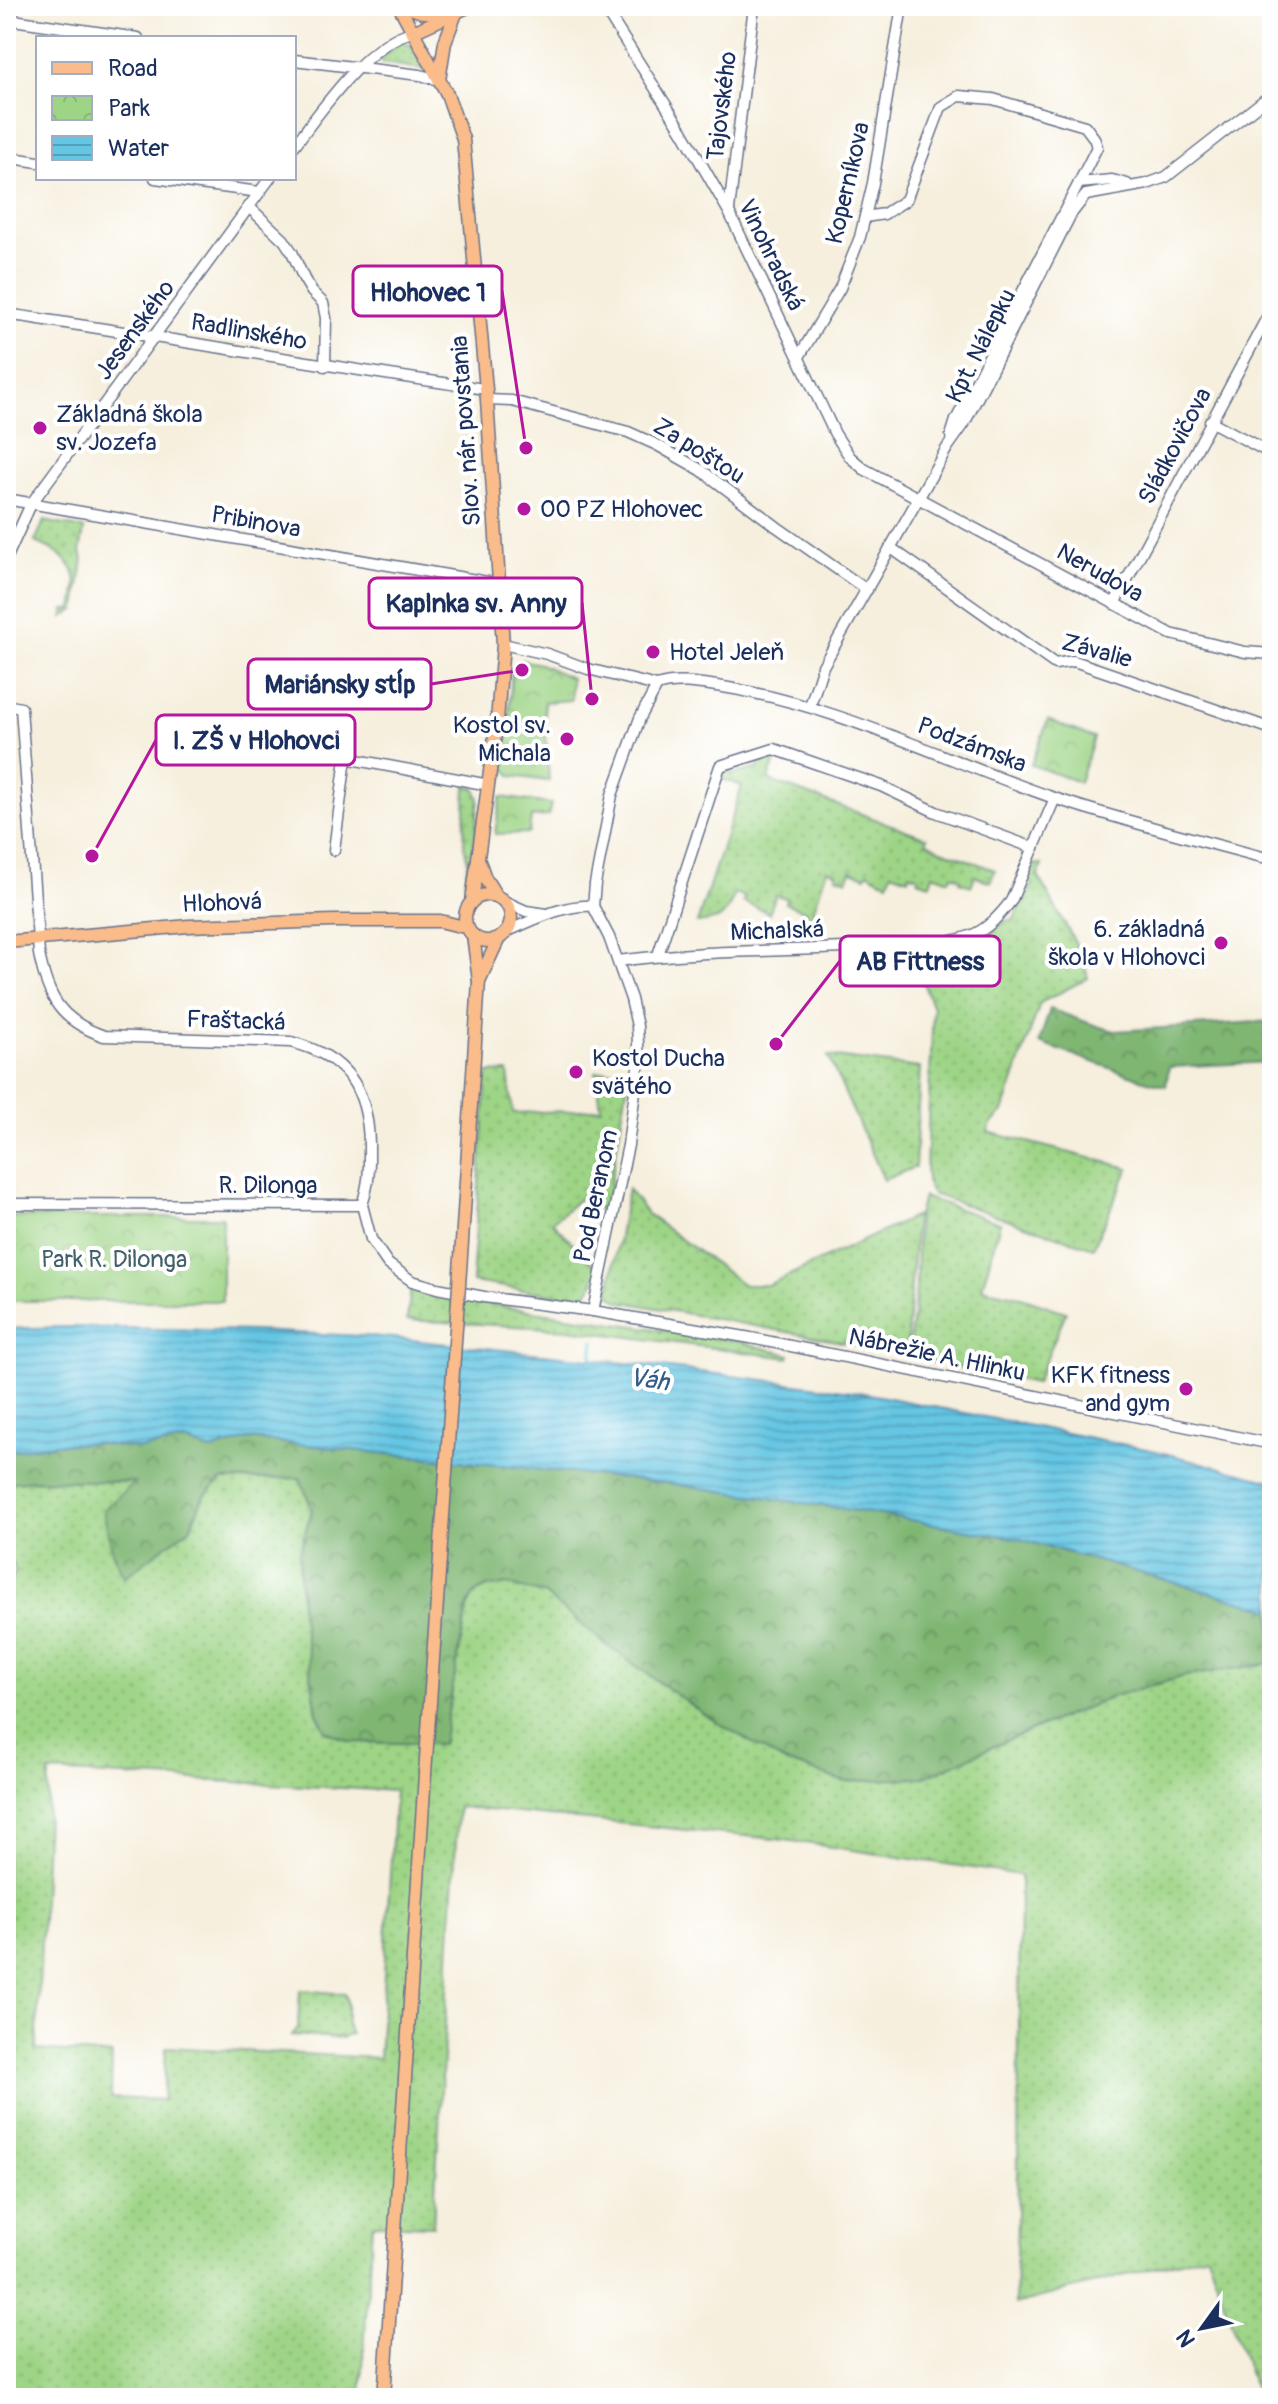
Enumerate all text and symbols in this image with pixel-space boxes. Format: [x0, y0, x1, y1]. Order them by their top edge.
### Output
legend [36, 36, 296, 180]
street label: Tajovského [701, 50, 743, 162]
text: Road [108, 54, 158, 83]
text: Park [108, 94, 150, 123]
street label: Koperníkova [820, 119, 876, 247]
text: Water [108, 134, 169, 163]
street label: Vinohradská [732, 195, 810, 315]
callout: Hlohovec 1 [353, 266, 502, 316]
street label: Jesenského [89, 274, 181, 386]
text: Hlohovec 1 [370, 277, 486, 309]
street label: Kpt. Nálepku [940, 284, 1022, 408]
street label: Radlinského [189, 308, 309, 356]
street label: Slov. nár. povstania [445, 335, 487, 527]
street label: Sládkovičova [1132, 383, 1218, 509]
place label: Základná škola sv. Jozefa [56, 400, 203, 457]
street label: Za poštou [648, 412, 750, 490]
marker: Základná škola sv. Jozefa [31, 419, 49, 437]
place label: OO PZ Hlohovec [540, 495, 703, 524]
street label: Pribinova [209, 500, 303, 544]
marker: OO PZ Hlohovec [515, 500, 533, 518]
street label: Nerudova [1052, 537, 1148, 609]
callout: Kaplnka sv. Anny [369, 578, 582, 628]
text: Kaplnka sv. Anny [385, 588, 567, 620]
street label: Závalie [1059, 628, 1135, 674]
place label: Hotel Jeleň [669, 638, 784, 667]
marker: Hotel Jeleň [644, 643, 662, 661]
callout: Mariánsky stĺp [248, 659, 431, 709]
text: Mariánsky stĺp [264, 668, 416, 701]
place label: Kostol sv. Michala [453, 711, 551, 768]
street label: Podzámska [913, 711, 1031, 779]
callout: I. ZŠ v Hlohovci [156, 715, 355, 765]
text: I. ZŠ v Hlohovci [172, 724, 340, 757]
marker: Kostol sv. Michala [558, 730, 576, 748]
street label: Hlohová [182, 887, 262, 919]
street label: Michalská [730, 915, 824, 947]
place label: 6. základná škola v Hlohovci [1048, 915, 1205, 972]
marker: 6. základná škola v Hlohovci [1212, 934, 1230, 952]
callout: AB Fittness [840, 936, 1000, 986]
text: AB Fittness [856, 946, 985, 978]
street label: Fraštacká [186, 1005, 286, 1037]
place label: Kostol Ducha svätého [592, 1044, 725, 1101]
marker: Kostol Ducha svätého [567, 1063, 585, 1081]
street label: Pod Beranom [568, 1127, 624, 1265]
street label: R. Dilonga [219, 1171, 317, 1200]
park label: Park R. Dilonga [41, 1245, 187, 1274]
street label: Nábrežie A. Hlinku [846, 1322, 1028, 1388]
water label: Váh [627, 1361, 673, 1399]
place label: KFK fitness and gym [1051, 1361, 1170, 1418]
marker: KFK fitness and gym [1177, 1380, 1195, 1398]
north arrow [1162, 2288, 1242, 2368]
text: N [1170, 2324, 1202, 2352]

